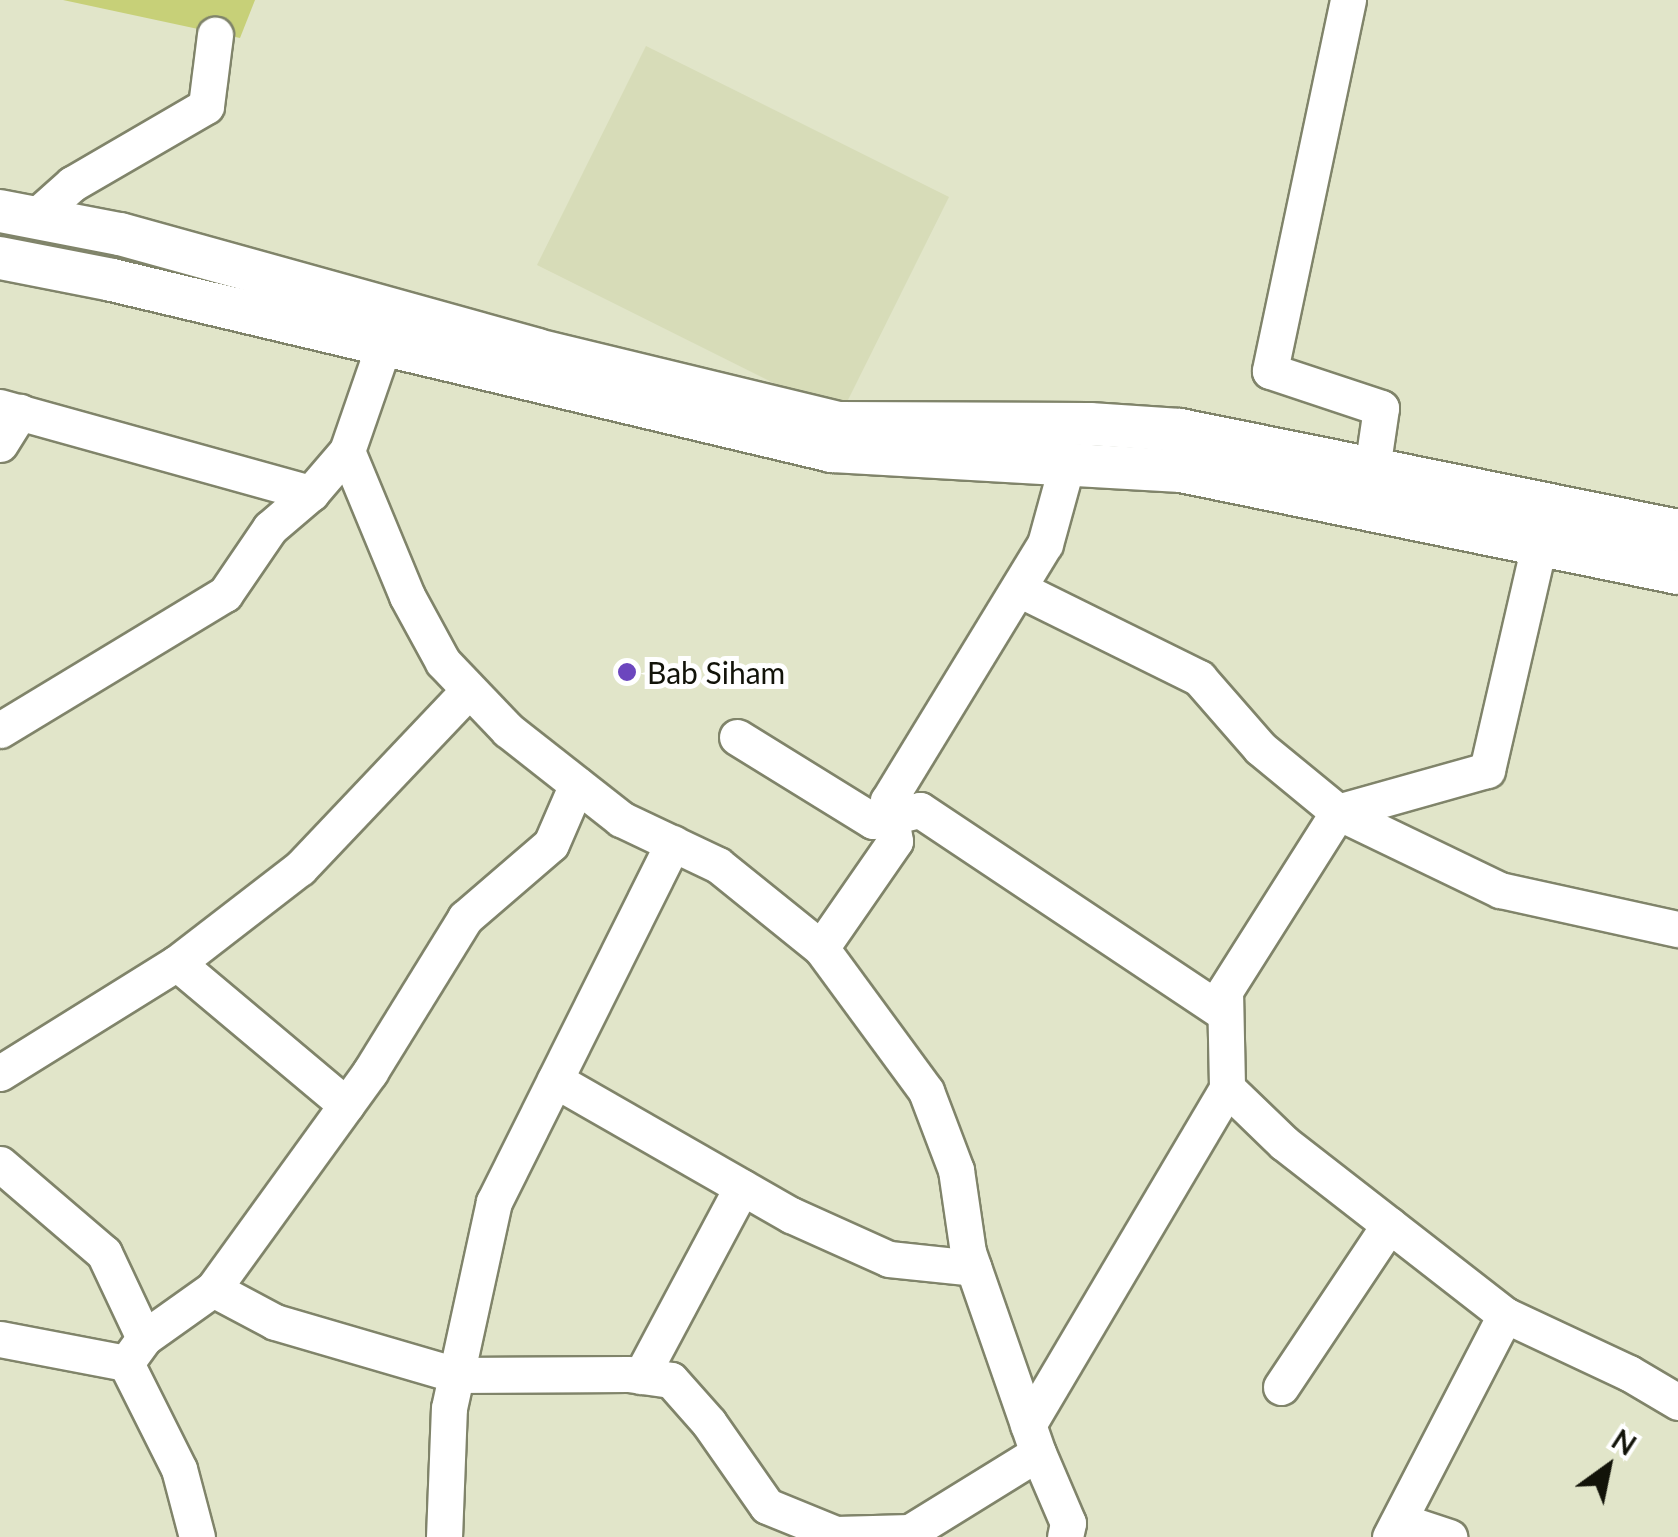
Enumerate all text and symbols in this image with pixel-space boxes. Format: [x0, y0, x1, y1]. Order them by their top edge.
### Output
place label: Bab Siham [647, 654, 785, 690]
marker: Bab Siham [616, 661, 638, 683]
north arrow [1558, 1417, 1658, 1517]
text: N [1606, 1422, 1643, 1462]

